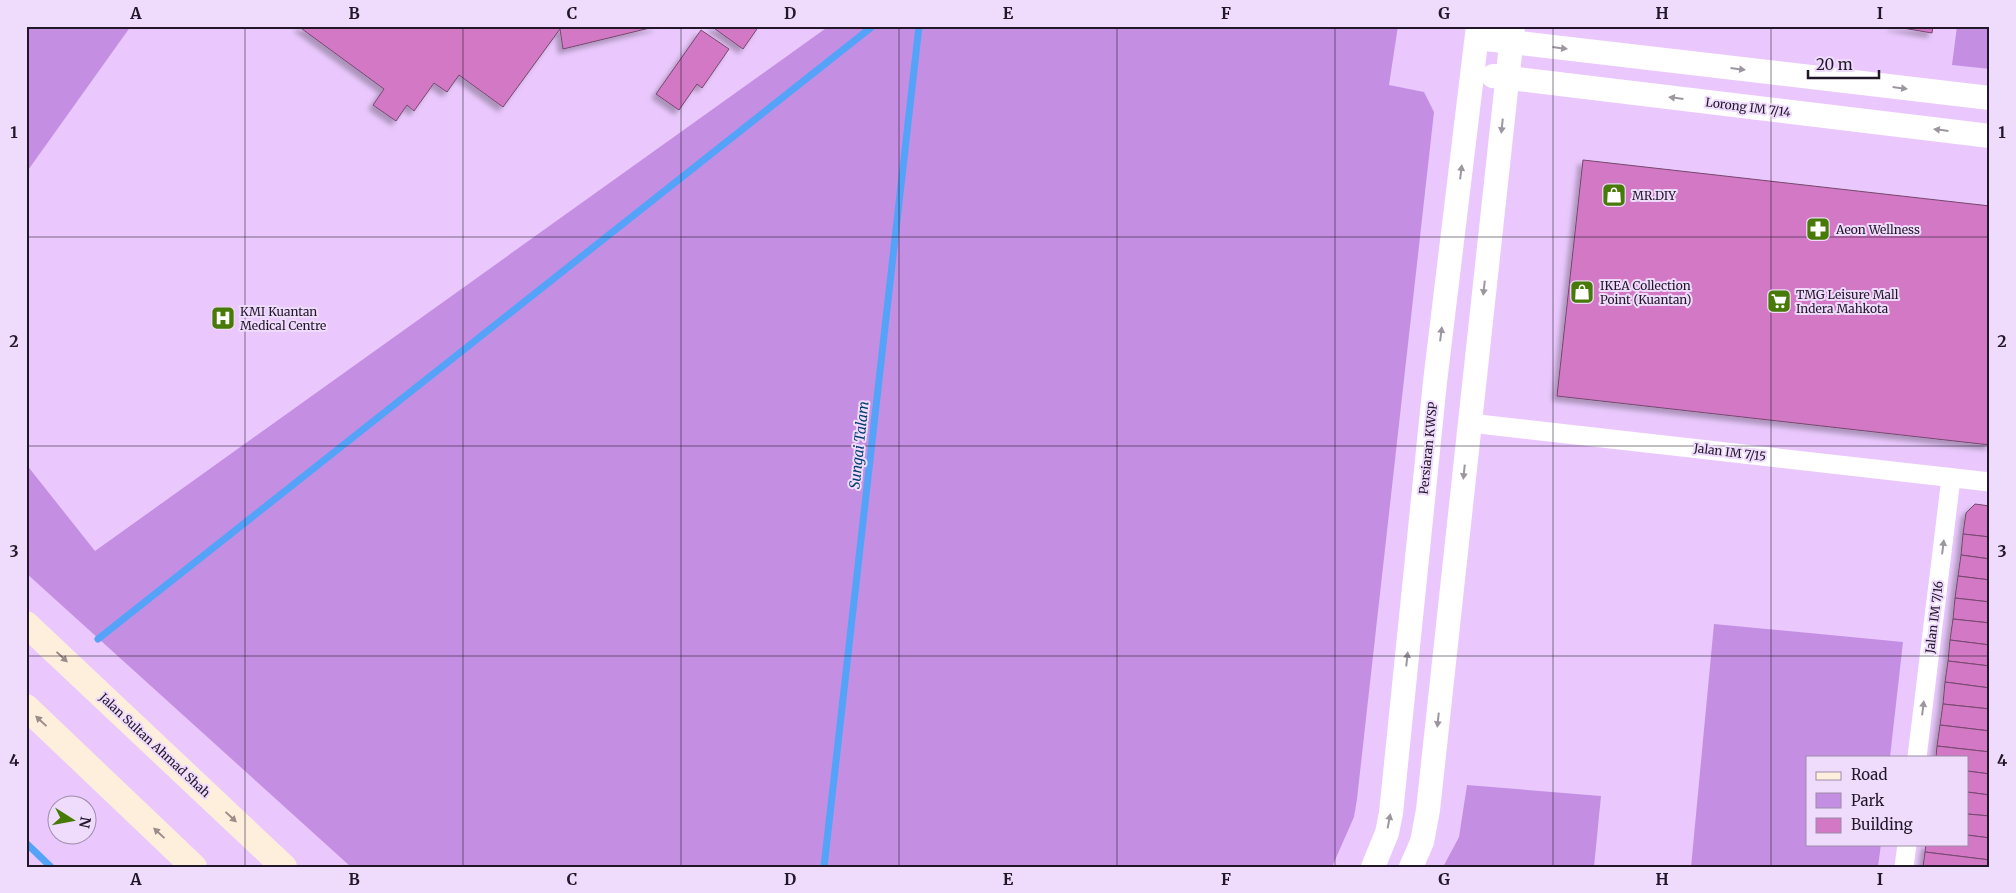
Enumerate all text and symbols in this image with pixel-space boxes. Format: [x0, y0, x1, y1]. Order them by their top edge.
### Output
text: A [129, 3, 142, 23]
text: B [348, 3, 360, 23]
text: C [567, 3, 577, 23]
text: D [784, 3, 796, 23]
text: E [1003, 3, 1014, 23]
text: F [1221, 3, 1231, 23]
text: G [1438, 3, 1450, 23]
text: H [1655, 3, 1669, 23]
text: I [1877, 3, 1883, 23]
one-way arrow [1552, 44, 1568, 52]
scale bar [1808, 48, 1880, 80]
text: 20 m [1816, 55, 1853, 74]
one-way arrow [1731, 65, 1747, 73]
one-way arrow [1892, 84, 1908, 92]
one-way arrow [1667, 94, 1683, 102]
street label: Lorong IM 7/14 [1705, 94, 1792, 120]
one-way arrow [1498, 118, 1506, 134]
text: 1 [10, 122, 18, 142]
text: 1 [1998, 122, 2006, 142]
one-way arrow [1933, 126, 1949, 134]
one-way arrow [1457, 164, 1465, 180]
shop icon: MR.DIY [1601, 182, 1627, 208]
place label: MR.DIY [1632, 188, 1676, 203]
pharmacy icon: Aeon Wellness [1805, 216, 1831, 242]
place label: Aeon Wellness [1835, 222, 1920, 237]
place label: IKEA Collection Point (Kuantan) [1600, 278, 1691, 307]
shop icon: IKEA Collection Point (Kuantan) [1569, 279, 1595, 305]
one-way arrow [1480, 280, 1488, 296]
place label: TMG Leisure Mall Indera Mahkota [1796, 287, 1899, 316]
supermarket icon: TMG Leisure Mall Indera Mahkota [1766, 288, 1792, 314]
place label: KMI Kuantan Medical Centre [240, 304, 326, 333]
hospital icon: KMI Kuantan Medical Centre [210, 305, 236, 331]
one-way arrow [1437, 325, 1445, 341]
text: 2 [9, 331, 19, 351]
text: 2 [1997, 331, 2007, 351]
water label: Sungai Talam [845, 400, 873, 490]
street label: Persiaran KWSP [1416, 401, 1440, 495]
street label: Jalan IM 7/15 [1692, 440, 1767, 464]
one-way arrow [1460, 464, 1468, 480]
one-way arrow [1939, 539, 1947, 555]
text: 3 [9, 541, 19, 561]
text: 3 [1997, 541, 2007, 561]
street label: Jalan IM 7/16 [1922, 580, 1946, 655]
one-way arrow [55, 651, 67, 663]
one-way arrow [1403, 651, 1411, 667]
street label: Jalan Sultan Ahmad Shah [96, 689, 213, 800]
one-way arrow [1919, 700, 1927, 716]
one-way arrow [1434, 712, 1442, 728]
one-way arrow [35, 715, 47, 727]
text: 4 [9, 750, 19, 770]
text: 4 [1997, 750, 2007, 770]
legend [1806, 756, 1968, 846]
text: Road [1851, 765, 1887, 784]
text: Park [1851, 791, 1885, 810]
north arrow [48, 796, 98, 846]
one-way arrow [225, 811, 237, 823]
one-way arrow [1386, 813, 1394, 829]
text: N [75, 815, 95, 830]
text: Building [1851, 815, 1913, 834]
one-way arrow [153, 827, 165, 839]
text: A [129, 869, 142, 889]
text: B [348, 869, 360, 889]
text: C [567, 869, 577, 889]
text: D [784, 869, 796, 889]
text: E [1003, 869, 1014, 889]
text: F [1221, 869, 1231, 889]
text: G [1438, 869, 1450, 889]
text: H [1655, 869, 1669, 889]
text: I [1877, 869, 1883, 889]

